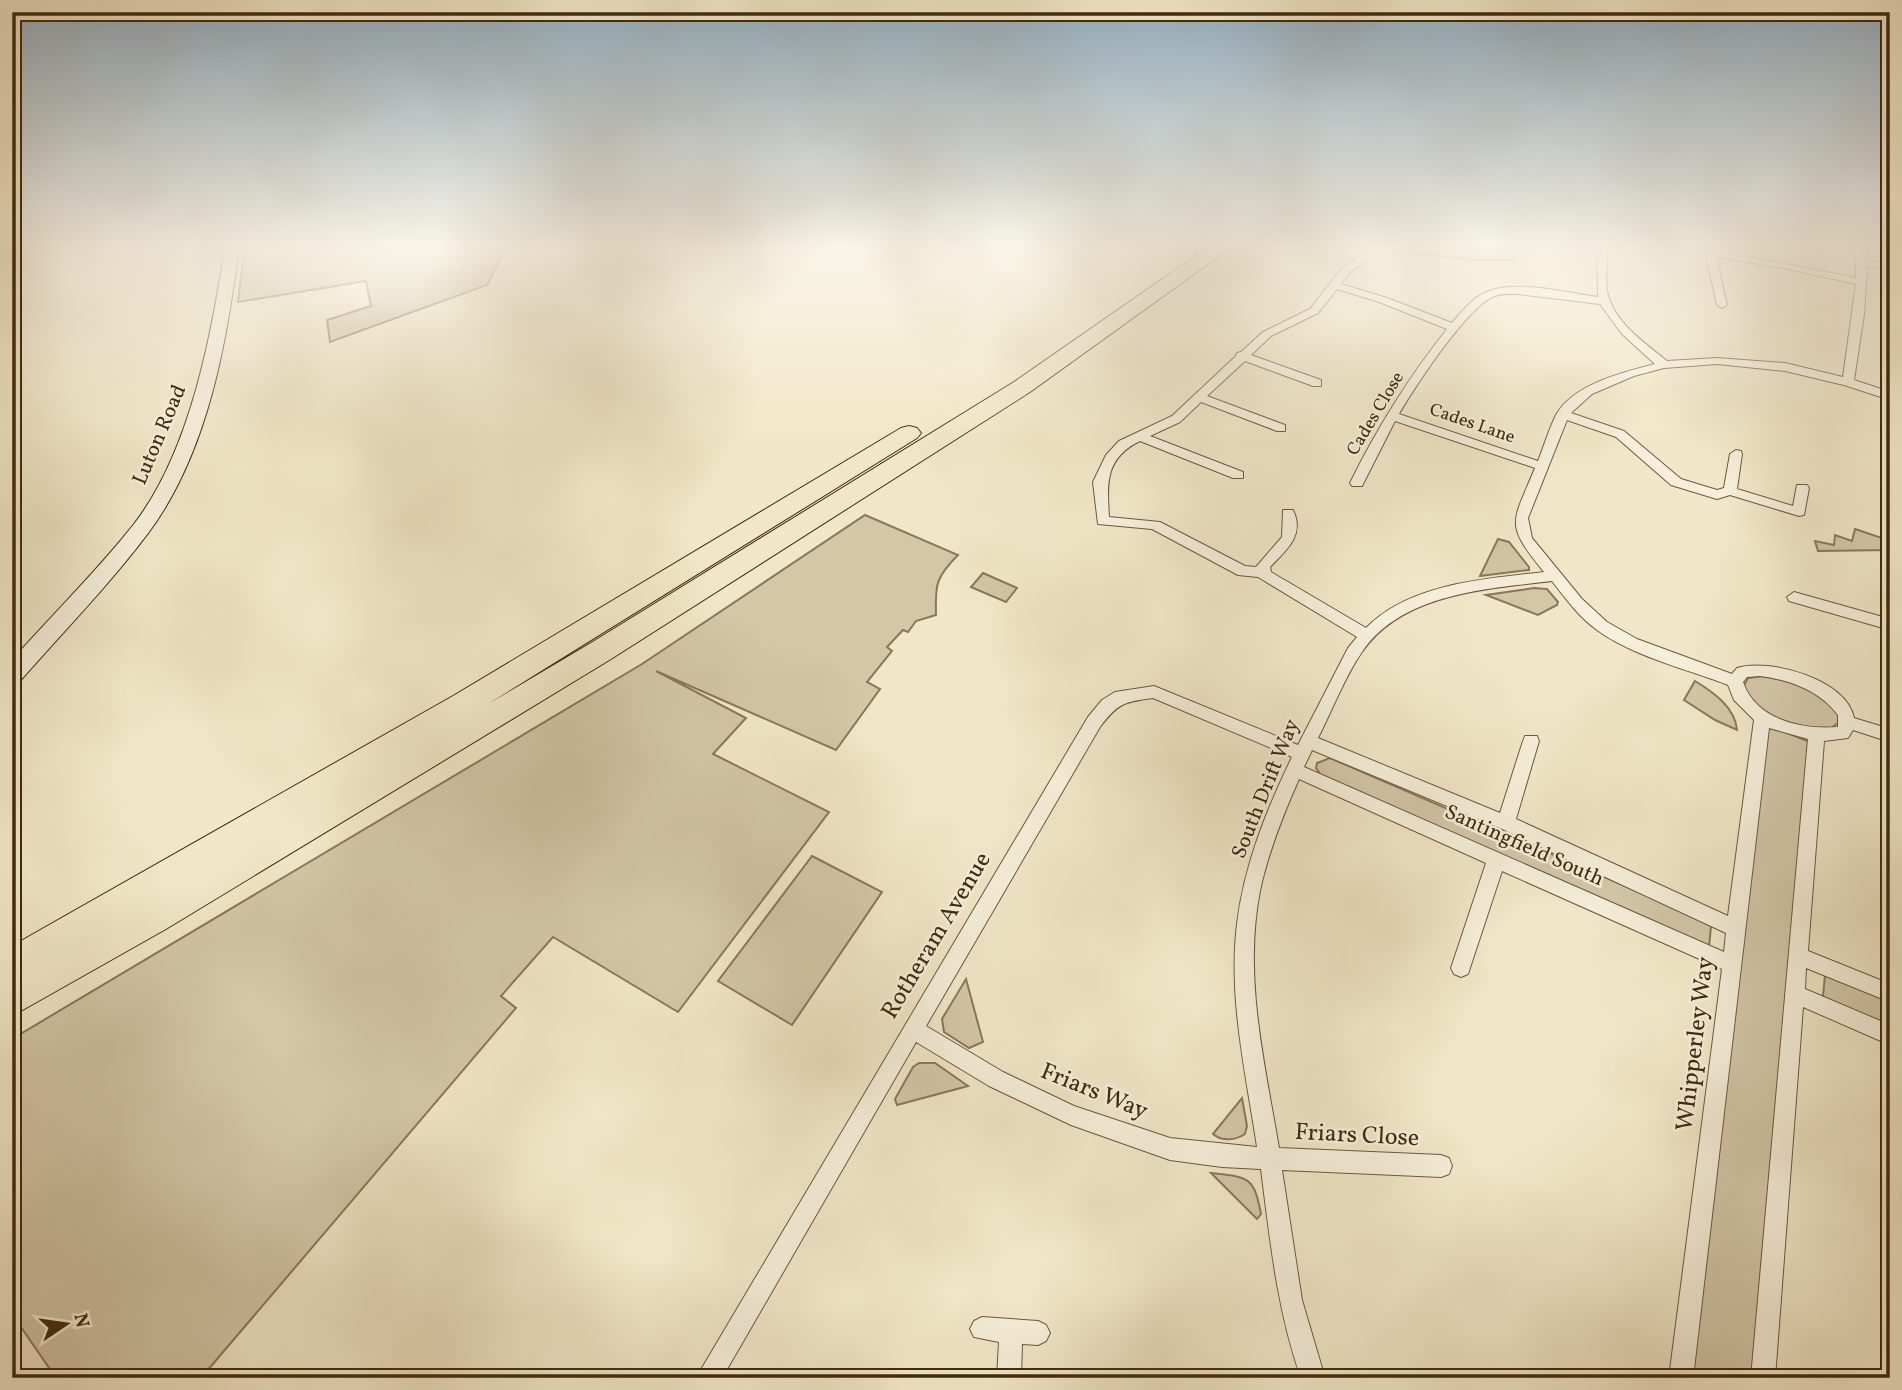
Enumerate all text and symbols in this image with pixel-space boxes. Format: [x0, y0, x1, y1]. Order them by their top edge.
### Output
street label: Cades Close [1341, 367, 1411, 461]
street label: Luton Road [126, 381, 194, 489]
street label: Cades Lane [1426, 398, 1518, 450]
street label: South Drift Way [1225, 714, 1307, 863]
street label: Santingfield South [1440, 798, 1608, 894]
street label: Rotheram Avenue [874, 846, 1000, 1026]
street label: Whipperley Way [1668, 955, 1724, 1133]
street label: Friars Way [1035, 1055, 1153, 1129]
street label: Friars Close [1294, 1116, 1420, 1156]
north arrow [32, 1288, 102, 1358]
text: N [66, 1311, 95, 1330]

